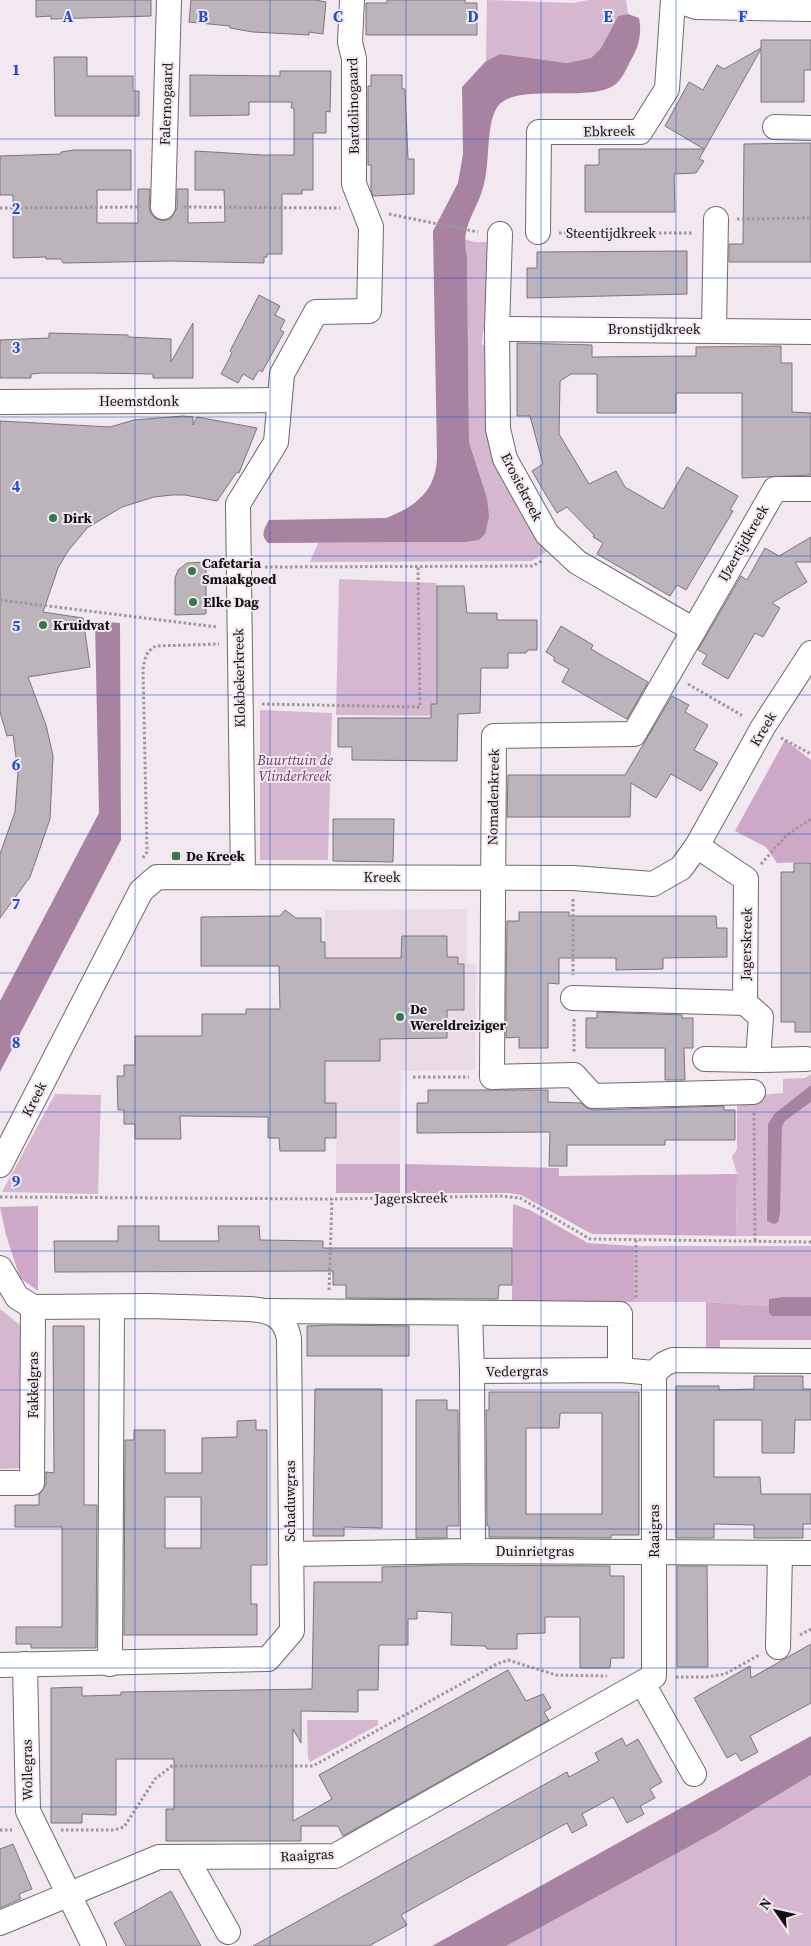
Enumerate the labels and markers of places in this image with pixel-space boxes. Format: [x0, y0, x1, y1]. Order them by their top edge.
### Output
place label: Dirk [63, 508, 92, 528]
marker: Dirk [47, 512, 59, 524]
place label: Cafetaria Smaakgoed [202, 553, 277, 589]
marker: Cafetaria Smaakgoed [186, 565, 198, 577]
place label: Elke Dag [203, 592, 259, 612]
marker: Elke Dag [187, 596, 199, 608]
place label: Kruidvat [53, 615, 111, 635]
marker: Kruidvat [37, 619, 49, 631]
place label: De Kreek [186, 846, 246, 866]
marker: De Kreek [170, 850, 182, 862]
place label: De Wereldreiziger [410, 999, 507, 1035]
marker: De Wereldreiziger [394, 1011, 406, 1023]

